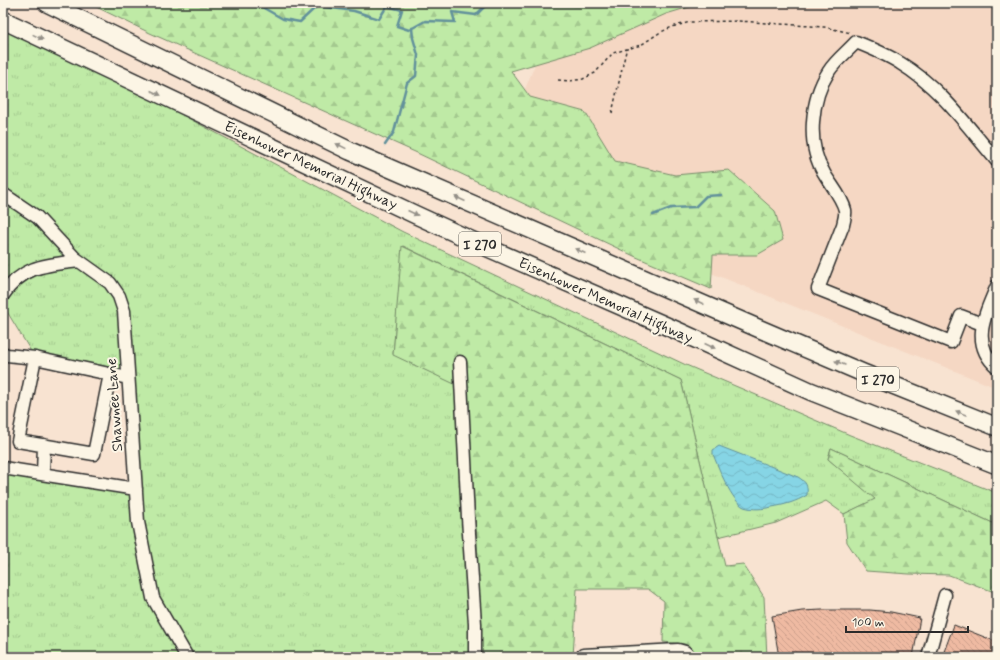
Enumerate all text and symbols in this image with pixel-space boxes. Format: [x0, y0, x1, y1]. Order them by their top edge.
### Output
one-way arrow [32, 34, 44, 40]
one-way arrow [150, 90, 162, 96]
street label: Eisenhower Memorial Highway [220, 117, 401, 216]
one-way arrow [336, 143, 347, 150]
one-way arrow [454, 195, 466, 201]
one-way arrow [407, 210, 418, 216]
road number: I 270 [459, 232, 501, 256]
one-way arrow [573, 247, 585, 253]
street label: Eisenhower Memorial Highway [515, 253, 696, 350]
one-way arrow [692, 299, 704, 305]
one-way arrow [705, 343, 716, 349]
street label: Shawnee Lane [102, 357, 128, 452]
one-way arrow [834, 360, 846, 366]
road number: I 270 [857, 367, 899, 391]
one-way arrow [954, 409, 966, 415]
scale bar [846, 608, 968, 634]
text: 100 m [852, 615, 884, 631]

